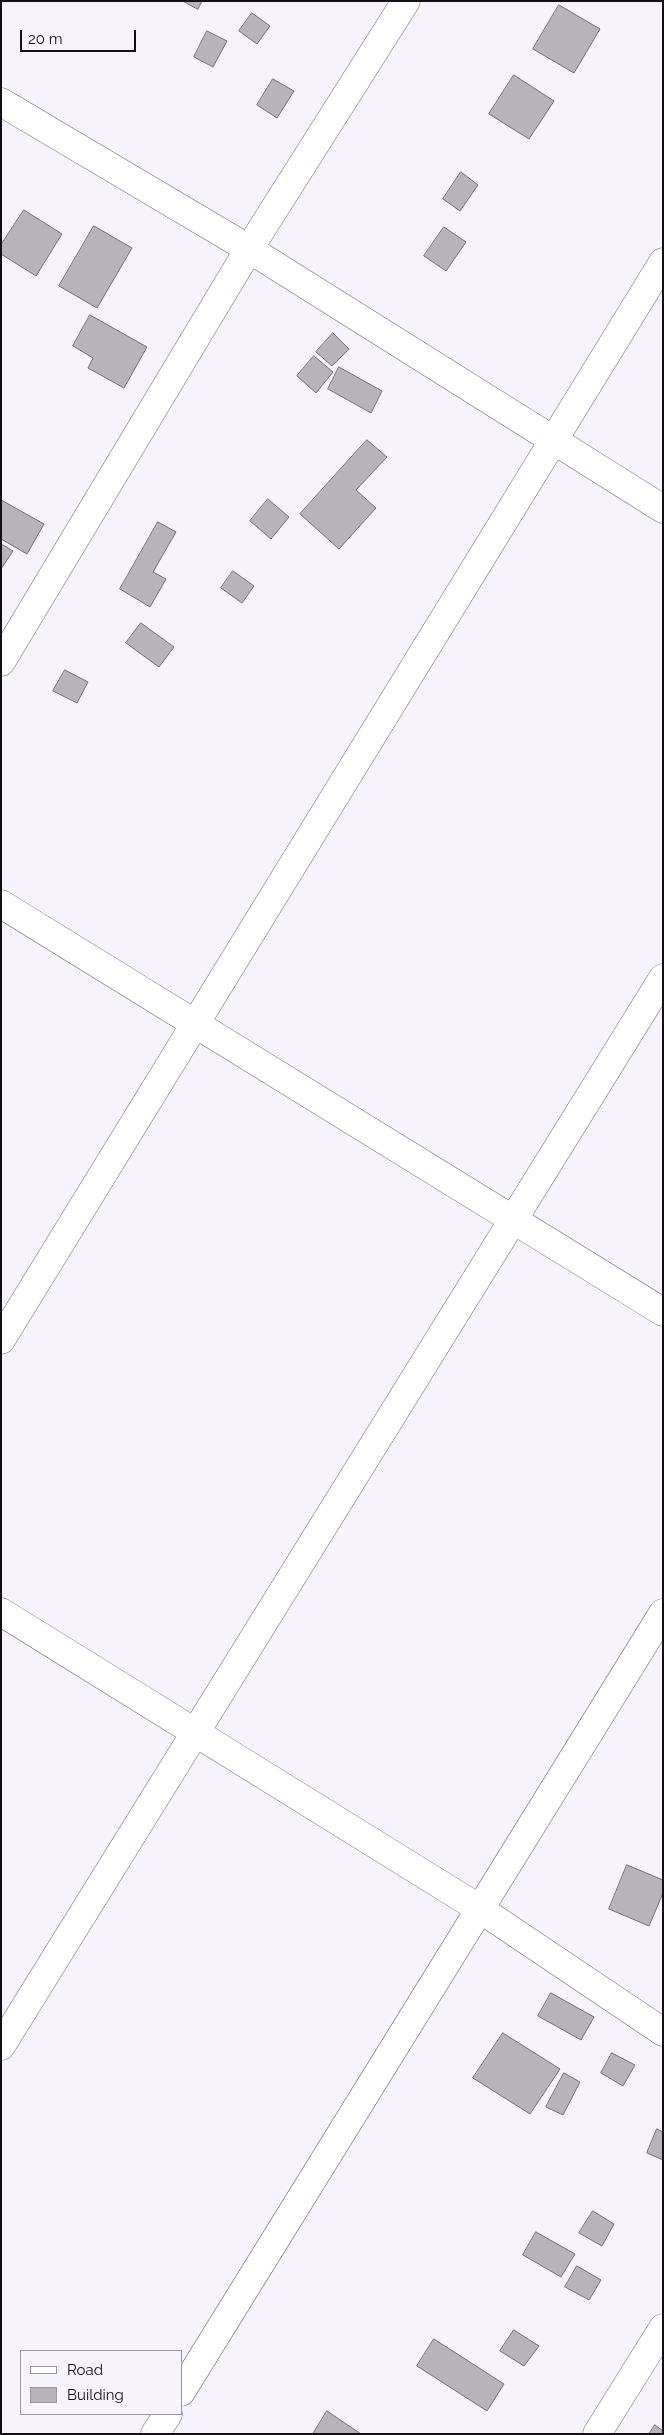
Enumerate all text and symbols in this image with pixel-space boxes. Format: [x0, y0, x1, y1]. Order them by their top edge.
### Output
scale bar [22, 20, 139, 52]
text: 20 m [28, 30, 63, 48]
legend [20, 2350, 182, 2415]
text: Road [67, 2361, 103, 2379]
text: Building [67, 2386, 124, 2404]

